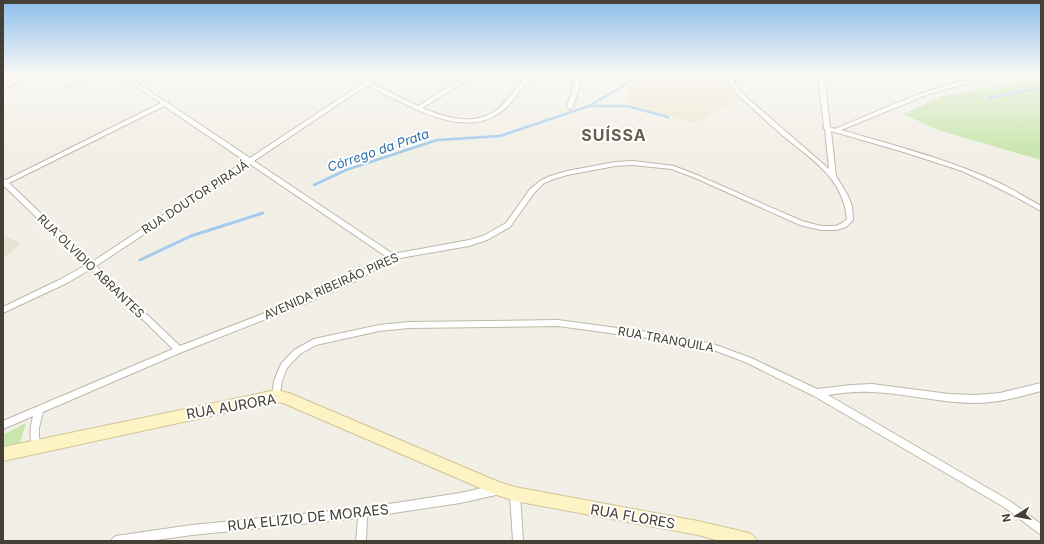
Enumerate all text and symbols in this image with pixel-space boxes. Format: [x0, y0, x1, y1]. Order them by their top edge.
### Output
water label: Córrego da Prata [325, 125, 431, 175]
district label: SUÍSSA [581, 125, 647, 145]
street label: RUA DOUTOR PIRAJÁ [139, 157, 251, 237]
street label: RUA OLVIDIO ABRANTES [34, 211, 148, 321]
street label: AVENIDA RIBEIRÃO PIRES [261, 249, 401, 323]
street label: RUA TRANQUILA [617, 323, 715, 355]
street label: RUA AURORA [185, 390, 278, 422]
north arrow [996, 496, 1036, 536]
street label: RUA ELIZIO DE MORAES [227, 500, 389, 534]
street label: RUA FLORES [589, 500, 677, 532]
text: N [999, 512, 1014, 523]

